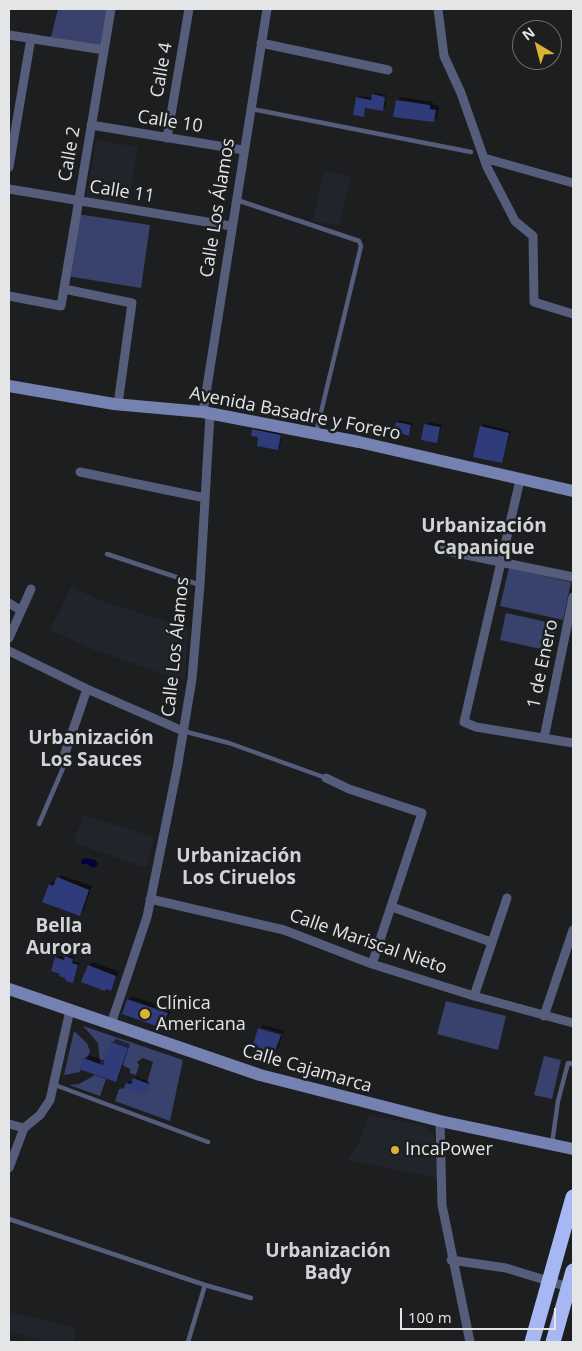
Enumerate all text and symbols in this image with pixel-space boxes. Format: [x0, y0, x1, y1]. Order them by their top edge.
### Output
north arrow [512, 20, 562, 70]
text: N [518, 22, 539, 44]
street label: Calle 4 [147, 41, 177, 99]
street label: Calle 10 [136, 106, 204, 138]
street label: Calle 2 [55, 125, 85, 183]
street label: Calle Los Álamos [196, 137, 240, 279]
street label: Calle 11 [88, 176, 156, 208]
street label: Avenida Basadre y Forero [188, 383, 402, 445]
district label: Urbanización Capanique [421, 516, 547, 560]
street label: Calle Los Álamos [158, 576, 194, 718]
street label: 1 de Enero [523, 618, 563, 710]
district label: Urbanización Los Sauces [28, 728, 154, 772]
district label: Urbanización Los Ciruelos [176, 846, 302, 890]
street label: Calle Mariscal Nieto [286, 905, 450, 979]
district label: Bella Aurora [26, 916, 92, 960]
place label: Clínica Americana [156, 993, 246, 1036]
marker: Clínica Americana [138, 1007, 152, 1021]
street label: Calle Cajamarca [240, 1040, 374, 1098]
place label: IncaPower [405, 1139, 493, 1161]
marker: IncaPower [389, 1144, 401, 1156]
district label: Urbanización Bady [265, 1241, 391, 1285]
scale bar [402, 1298, 558, 1330]
text: 100 m [408, 1307, 452, 1327]

